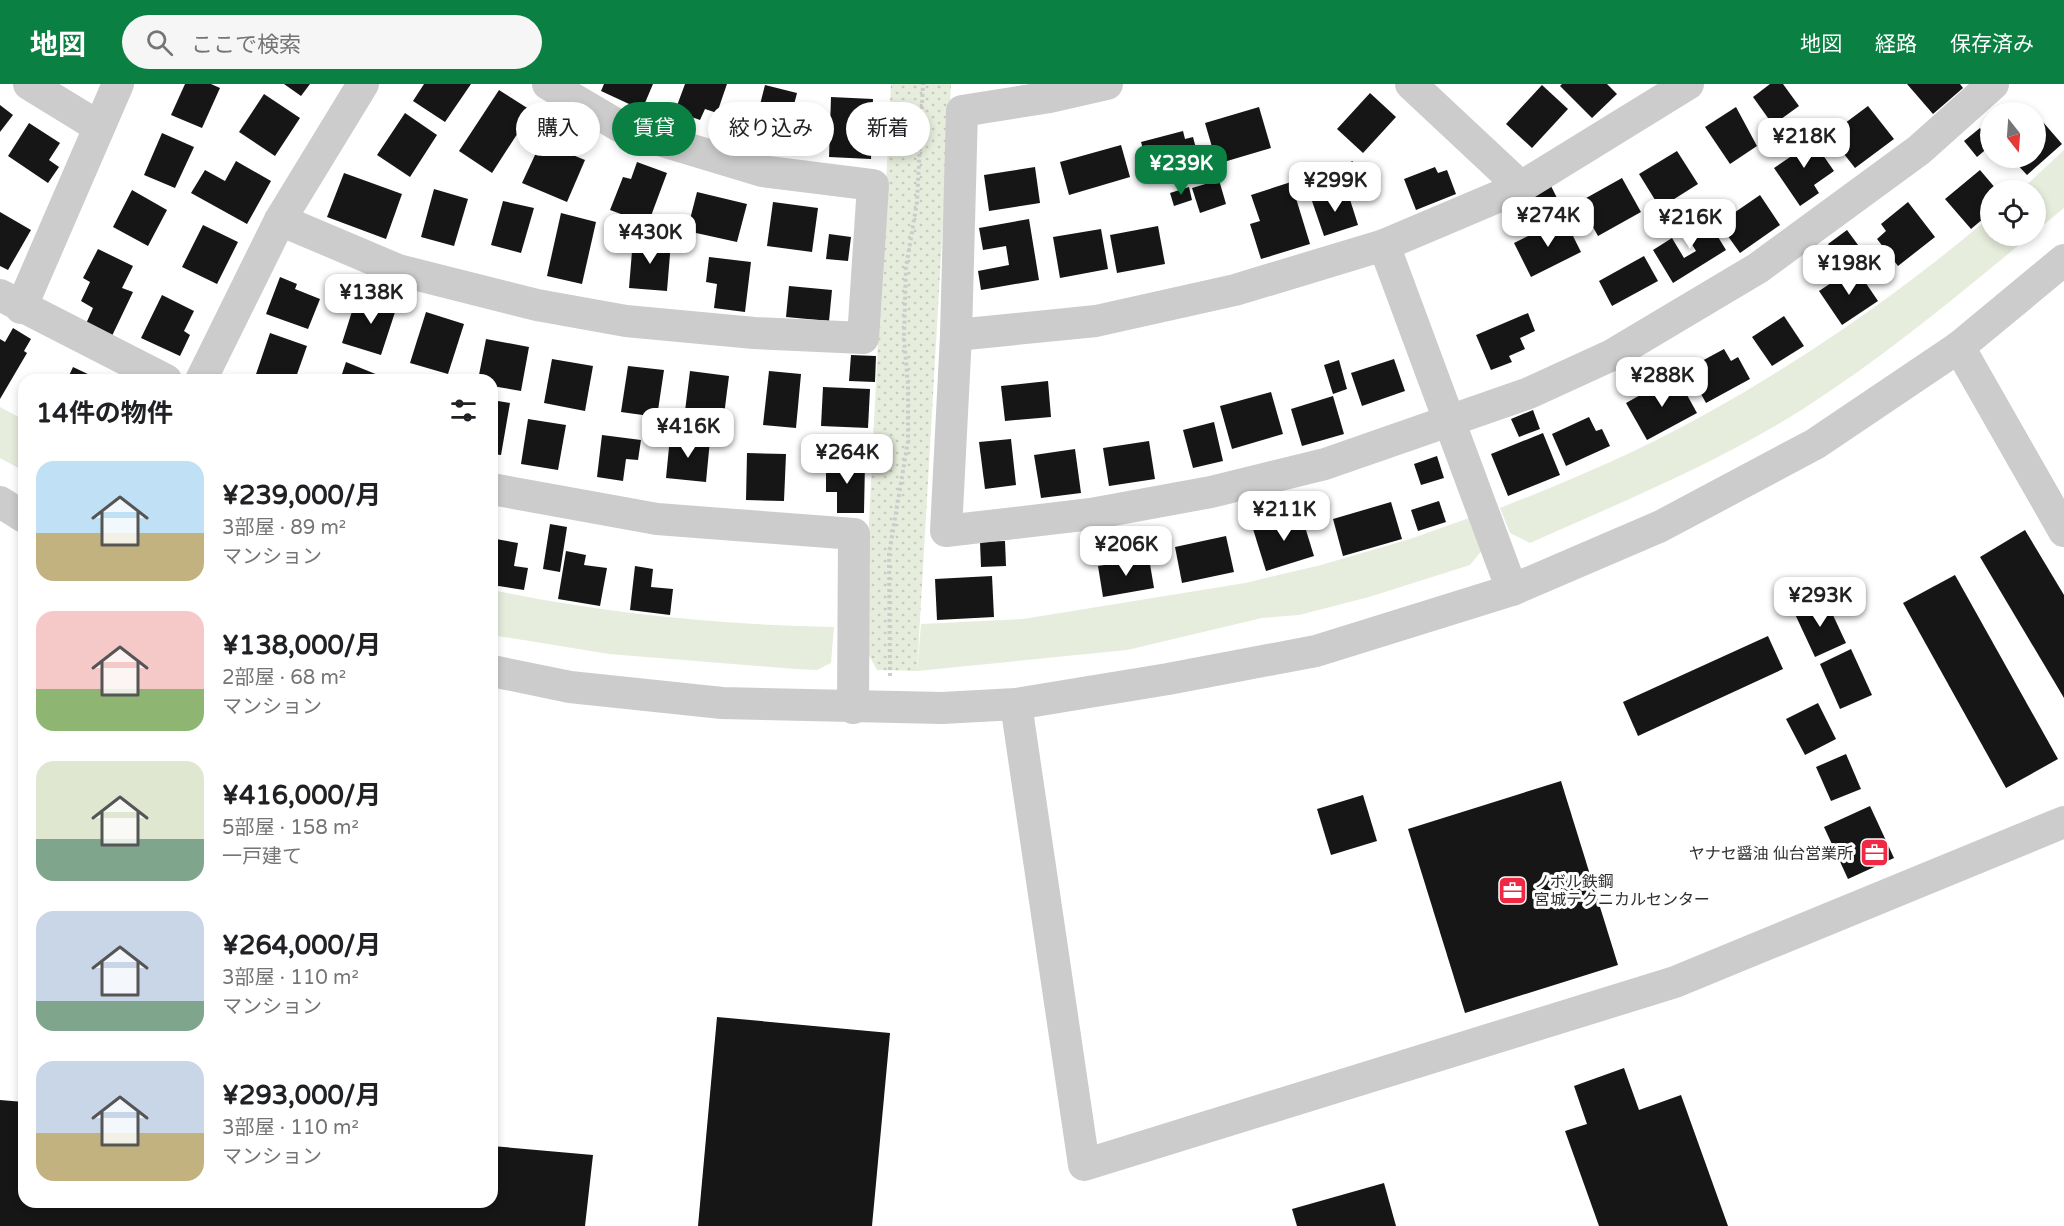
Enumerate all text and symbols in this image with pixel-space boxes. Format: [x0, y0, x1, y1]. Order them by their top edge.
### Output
search box [122, 15, 542, 69]
icon: search [143, 26, 176, 59]
text: 地図 [30, 28, 86, 62]
text: ここで検索 [191, 32, 301, 58]
text: 地図 [1800, 32, 1842, 57]
text: 経路 [1875, 32, 1917, 57]
text: 保存済み [1950, 32, 2034, 57]
chip: 購入 [516, 102, 600, 156]
chip: 賃貸 [612, 102, 696, 156]
chip: 絞り込み [708, 102, 834, 156]
chip: 新着 [846, 102, 930, 156]
north arrow [1980, 102, 2046, 168]
map controls [1980, 102, 2046, 246]
pin: ¥218K [1762, 118, 1846, 169]
text: ¥218K [1772, 125, 1836, 149]
pin: ¥239K [1139, 145, 1223, 196]
text: ¥239K [1149, 152, 1213, 176]
pin: ¥299K [1293, 162, 1377, 213]
text: ¥299K [1303, 169, 1367, 193]
button: locate [1980, 180, 2046, 246]
pin: ¥274K [1506, 197, 1590, 248]
pin: ¥216K [1648, 199, 1732, 250]
text: ¥274K [1516, 204, 1580, 228]
text: ¥216K [1658, 206, 1722, 230]
pin: ¥430K [608, 214, 692, 265]
text: ¥430K [618, 221, 682, 245]
pin: ¥198K [1807, 245, 1891, 296]
text: ¥198K [1817, 252, 1881, 276]
pin: ¥138K [329, 274, 413, 325]
text: ¥138K [339, 281, 403, 305]
pin: ¥288K [1620, 357, 1704, 408]
text: ¥288K [1630, 364, 1694, 388]
icon: filters [447, 394, 480, 427]
text: 14件の物件 [36, 398, 173, 429]
pin: ¥416K [646, 408, 730, 459]
text: ¥416K [656, 415, 720, 439]
pin: ¥264K [805, 434, 889, 485]
text: ¥264K [815, 441, 879, 465]
text: ¥239,000/月 [222, 480, 381, 511]
icon: home [84, 485, 156, 557]
pin: ¥211K [1242, 491, 1326, 542]
text: ¥211K [1252, 498, 1316, 522]
text: 3部屋 · 89 m² [222, 516, 346, 540]
pin: ¥206K [1084, 526, 1168, 577]
text: ¥206K [1094, 533, 1158, 557]
text: マンション [222, 545, 322, 569]
pin: ¥293K [1778, 577, 1862, 628]
text: ¥293K [1788, 584, 1852, 608]
text: ¥138,000/月 [222, 630, 381, 661]
icon: home [84, 635, 156, 707]
text: 2部屋 · 68 m² [222, 666, 346, 690]
text: マンション [222, 695, 322, 719]
text: ¥416,000/月 [222, 780, 381, 811]
icon: home [84, 785, 156, 857]
text: 5部屋 · 158 m² [222, 816, 359, 840]
office icon: ヤナセ醤油 仙台営業所 [1858, 837, 1890, 869]
place label: ヤナセ醤油 仙台営業所 [1689, 844, 1853, 864]
text: 一戸建て [222, 845, 302, 869]
place label: ノボル鉄鋼 宮城テクニカルセンター [1534, 872, 1710, 910]
office icon: ノボル鉄鋼 宮城テクニカルセンター [1497, 874, 1529, 906]
text: ¥264,000/月 [222, 930, 381, 961]
icon: home [84, 935, 156, 1007]
text: 3部屋 · 110 m² [222, 966, 359, 990]
text: マンション [222, 995, 322, 1019]
text: ¥293,000/月 [222, 1080, 381, 1111]
icon: home [84, 1085, 156, 1157]
text: 3部屋 · 110 m² [222, 1116, 359, 1140]
text: マンション [222, 1145, 322, 1169]

